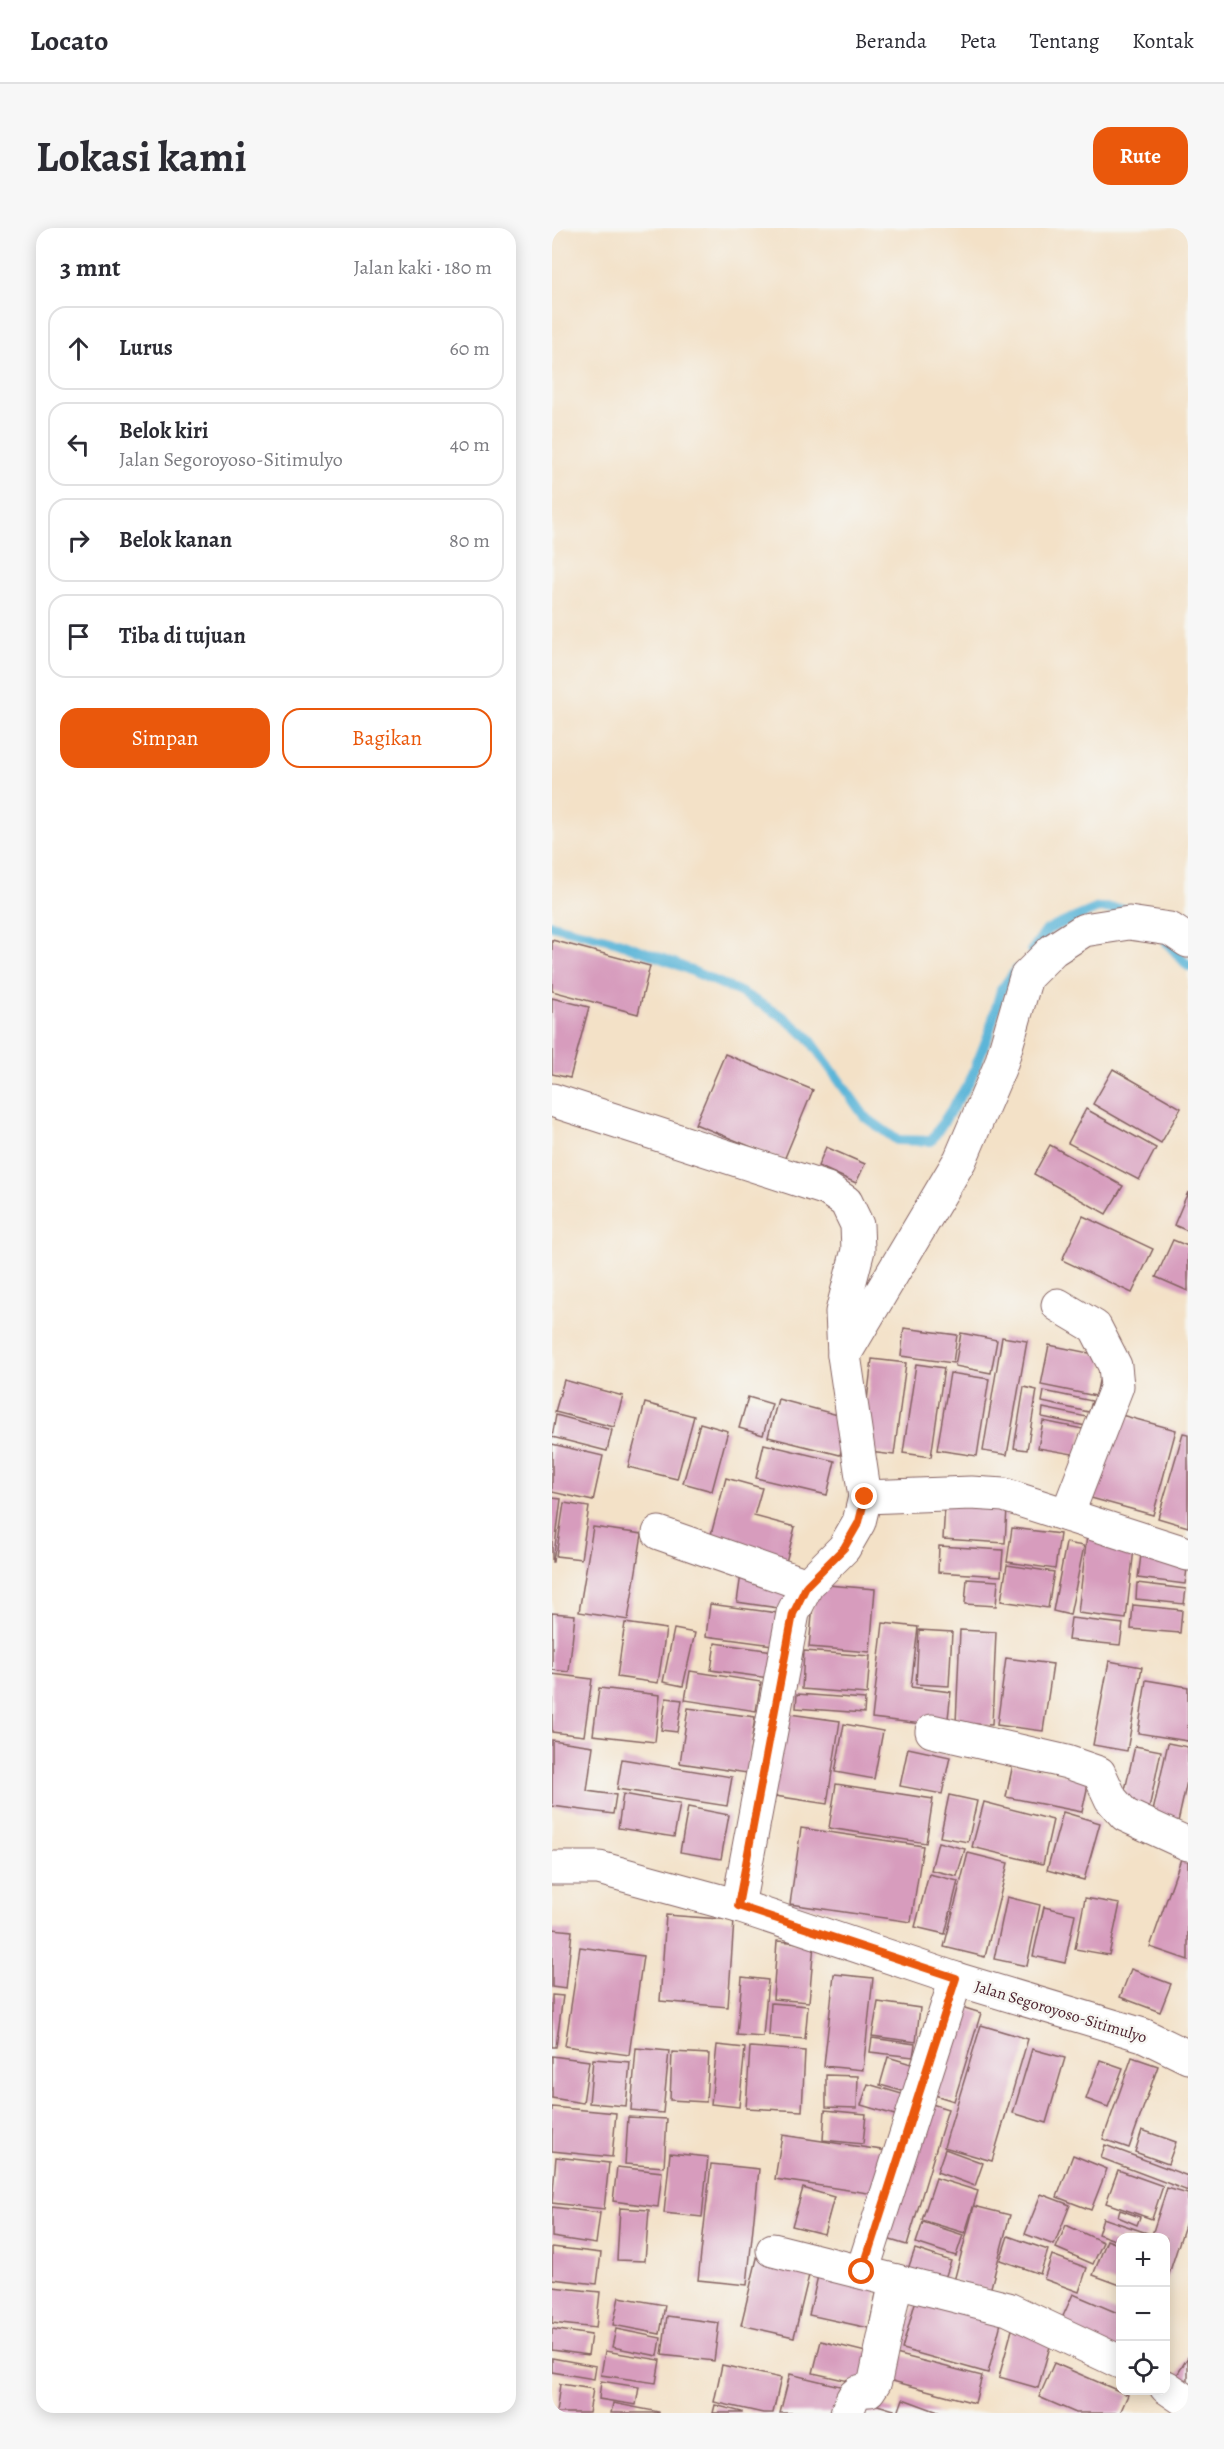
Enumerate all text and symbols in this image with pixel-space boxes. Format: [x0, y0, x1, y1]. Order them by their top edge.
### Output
text: Locato [30, 22, 108, 60]
text: Beranda [855, 27, 927, 55]
text: Peta [960, 27, 996, 55]
text: Tentang [1029, 27, 1099, 55]
text: Kontak [1132, 27, 1194, 55]
button: Rute [1093, 127, 1188, 185]
text: Lokasi kami [36, 128, 247, 185]
text: 3 mnt [60, 250, 121, 285]
text: Jalan kaki · 180 m [354, 254, 492, 281]
icon: ahead [62, 332, 95, 365]
text: Lurus [119, 333, 173, 363]
text: 60 m [450, 335, 490, 362]
text: Belok kiri [119, 416, 208, 446]
icon: left [62, 428, 95, 461]
text: 40 m [450, 431, 490, 458]
text: Jalan Segoroyoso-Sitimulyo [119, 446, 343, 473]
icon: right [62, 524, 95, 557]
text: Belok kanan [119, 525, 232, 555]
text: 80 m [449, 527, 490, 554]
icon: arrive [62, 620, 95, 653]
text: Tiba di tujuan [119, 621, 246, 651]
button: Simpan [60, 708, 270, 768]
button: Bagikan [282, 708, 492, 768]
route end [851, 1483, 877, 1509]
street label: Jalan Segoroyoso-Sitimulyo [972, 1975, 1150, 2049]
map controls [1116, 2233, 1170, 2395]
button: + [1116, 2233, 1170, 2287]
route start [848, 2258, 874, 2284]
button: − [1116, 2287, 1170, 2341]
button: locate [1116, 2341, 1170, 2395]

